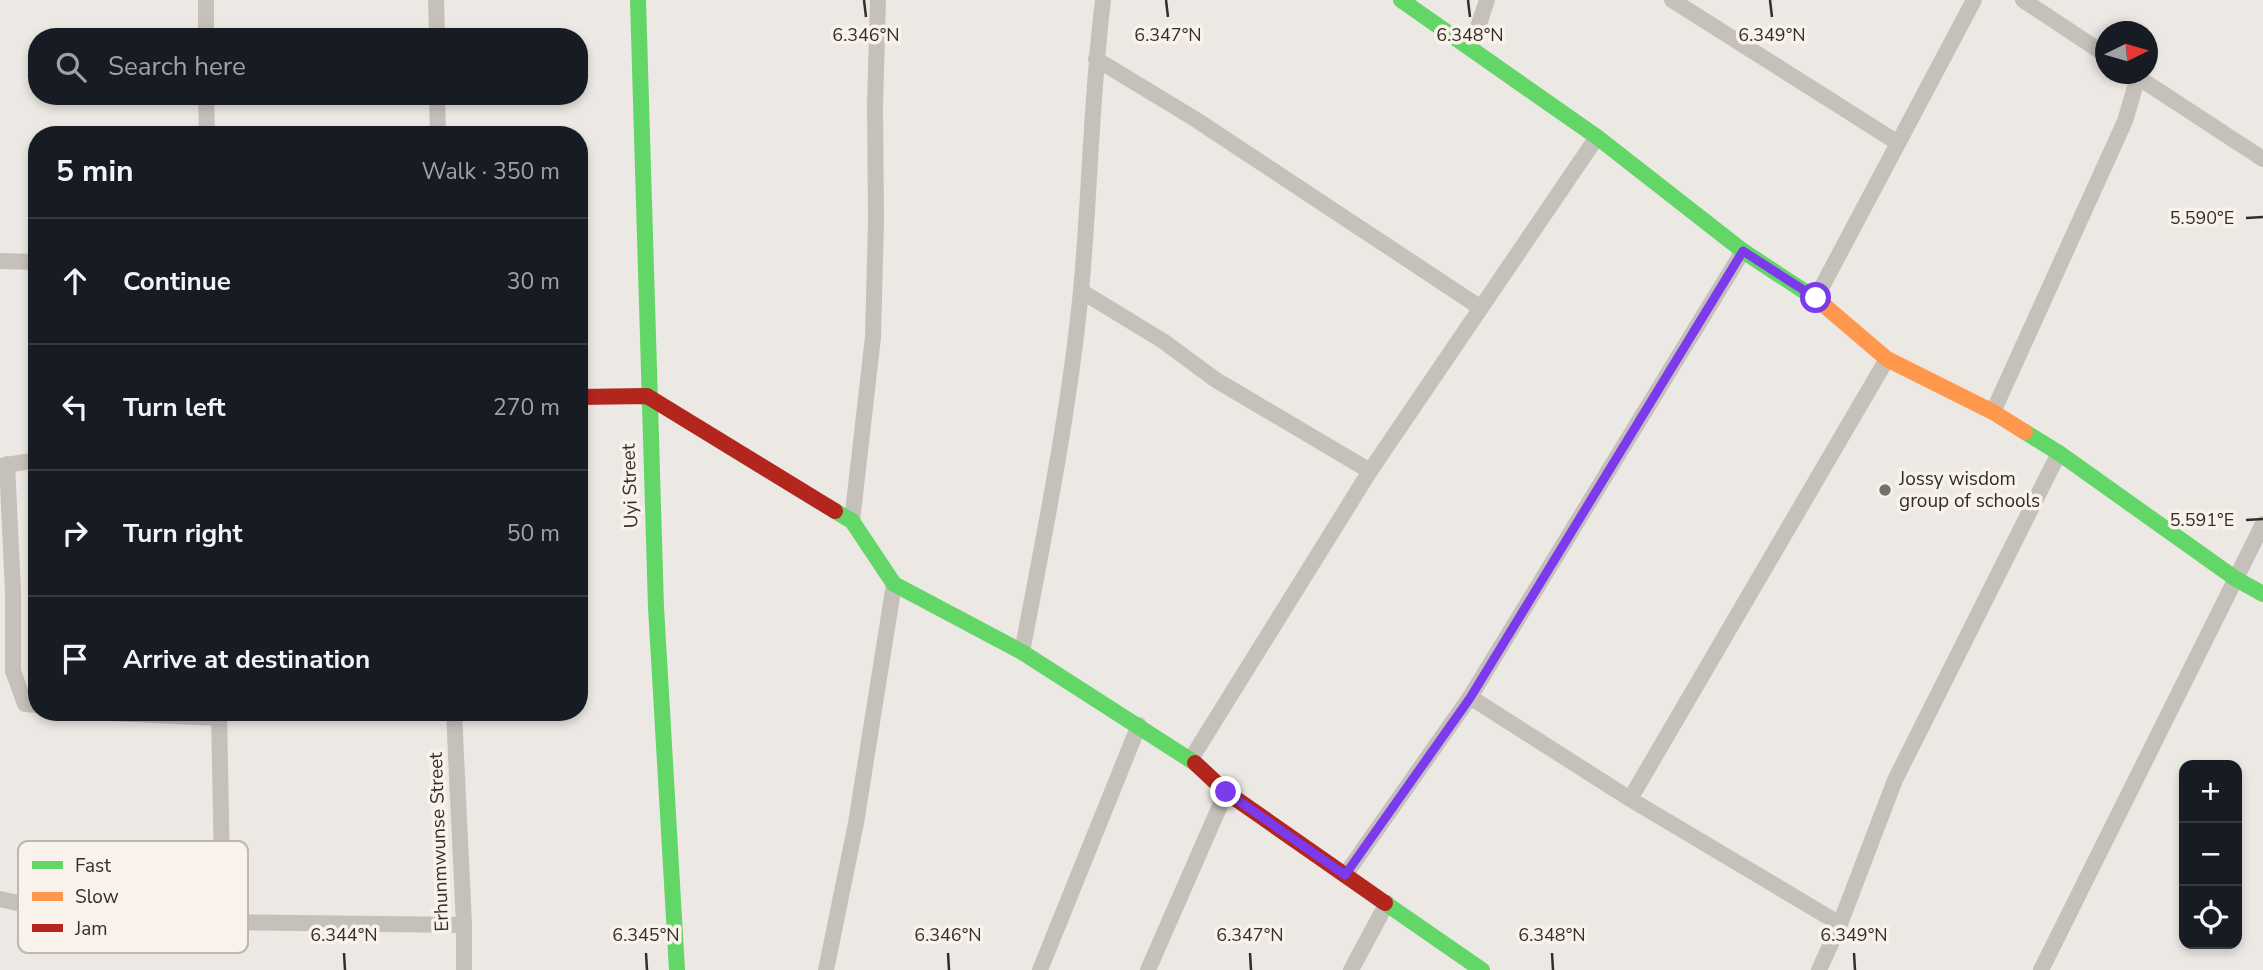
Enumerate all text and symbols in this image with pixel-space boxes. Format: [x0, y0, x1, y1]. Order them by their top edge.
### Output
north arrow [2095, 21, 2158, 84]
text: 6.346°N [832, 23, 900, 47]
text: 6.347°N [1134, 23, 1202, 47]
text: 6.348°N [1436, 23, 1504, 47]
text: 6.349°N [1738, 23, 1806, 47]
search box [28, 28, 588, 105]
icon: search [52, 48, 90, 86]
text: Search here [108, 49, 246, 84]
text: 5 min [56, 151, 134, 192]
text: Walk · 350 m [421, 156, 560, 187]
text: 5.590°E [2170, 206, 2234, 230]
icon: ahead [56, 262, 94, 300]
text: Continue [123, 264, 231, 299]
text: 30 m [507, 266, 560, 297]
route start [1800, 282, 1831, 313]
icon: left [56, 388, 94, 426]
text: Turn left [123, 390, 226, 425]
text: 270 m [493, 392, 560, 423]
street label: Uyi Street [616, 443, 644, 529]
place label: Jossy wisdom group of schools [1898, 466, 2040, 514]
marker: Jossy wisdom group of schools [1877, 482, 1893, 498]
text: 5.591°E [2170, 508, 2234, 532]
icon: right [56, 514, 94, 552]
text: Turn right [123, 516, 242, 551]
text: 50 m [507, 518, 560, 549]
icon: arrive [56, 640, 94, 678]
text: Arrive at destination [123, 642, 370, 677]
street label: Erhunmwunse Street [423, 751, 455, 932]
map controls [2179, 760, 2242, 949]
button: + [2179, 760, 2242, 823]
route end [1210, 776, 1241, 807]
button: − [2179, 823, 2242, 886]
legend [18, 841, 248, 953]
text: Fast [75, 853, 111, 879]
text: Slow [75, 884, 119, 910]
button: locate [2179, 886, 2242, 949]
text: Jam [74, 916, 108, 942]
text: 6.344°N [310, 923, 378, 947]
text: 6.345°N [612, 923, 680, 947]
text: 6.346°N [914, 923, 982, 947]
text: 6.347°N [1216, 923, 1284, 947]
text: 6.348°N [1518, 923, 1586, 947]
text: 6.349°N [1820, 923, 1888, 947]

